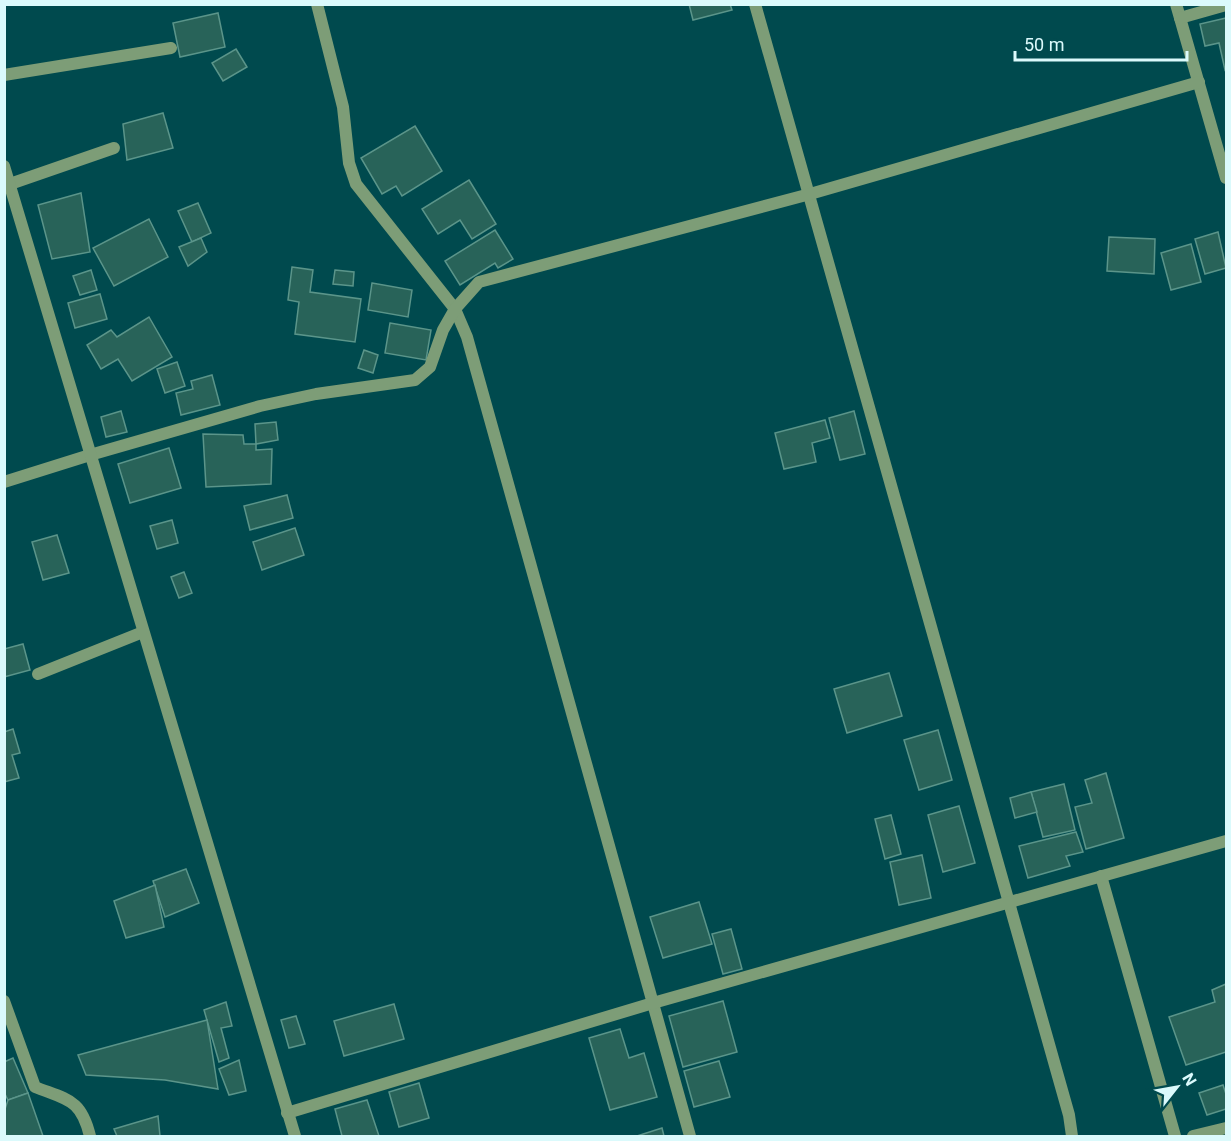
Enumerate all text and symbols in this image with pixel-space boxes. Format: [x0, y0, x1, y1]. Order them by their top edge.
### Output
scale bar [1015, 24, 1188, 62]
text: 50 m [1024, 34, 1064, 55]
north arrow [1147, 1057, 1207, 1117]
text: N [1178, 1070, 1200, 1089]

